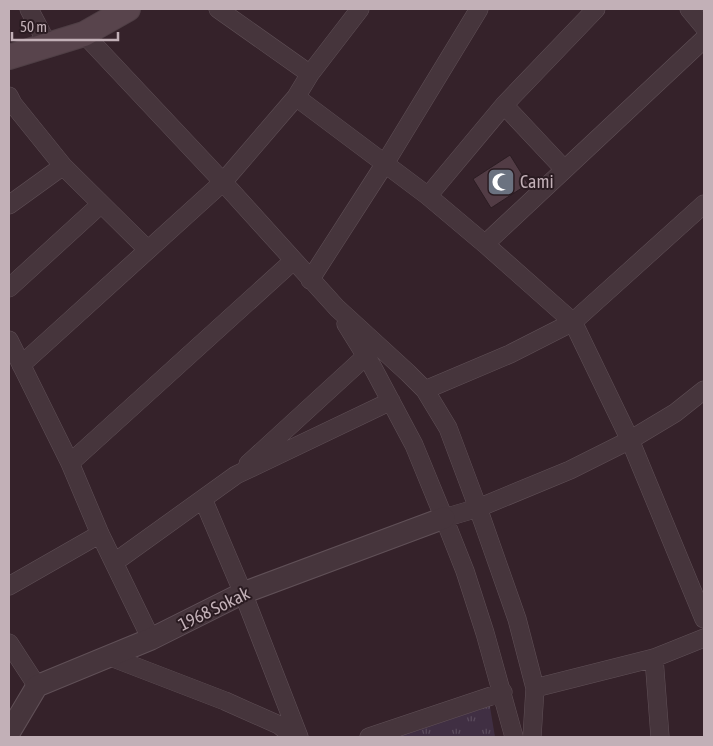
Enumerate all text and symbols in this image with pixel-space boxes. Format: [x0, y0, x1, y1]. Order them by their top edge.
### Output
scale bar [12, 10, 119, 42]
text: 50 m [20, 18, 47, 35]
mosque icon: Cami [486, 167, 516, 197]
place label: Cami [520, 171, 554, 192]
street label: 1968 Sokak [175, 582, 253, 635]

